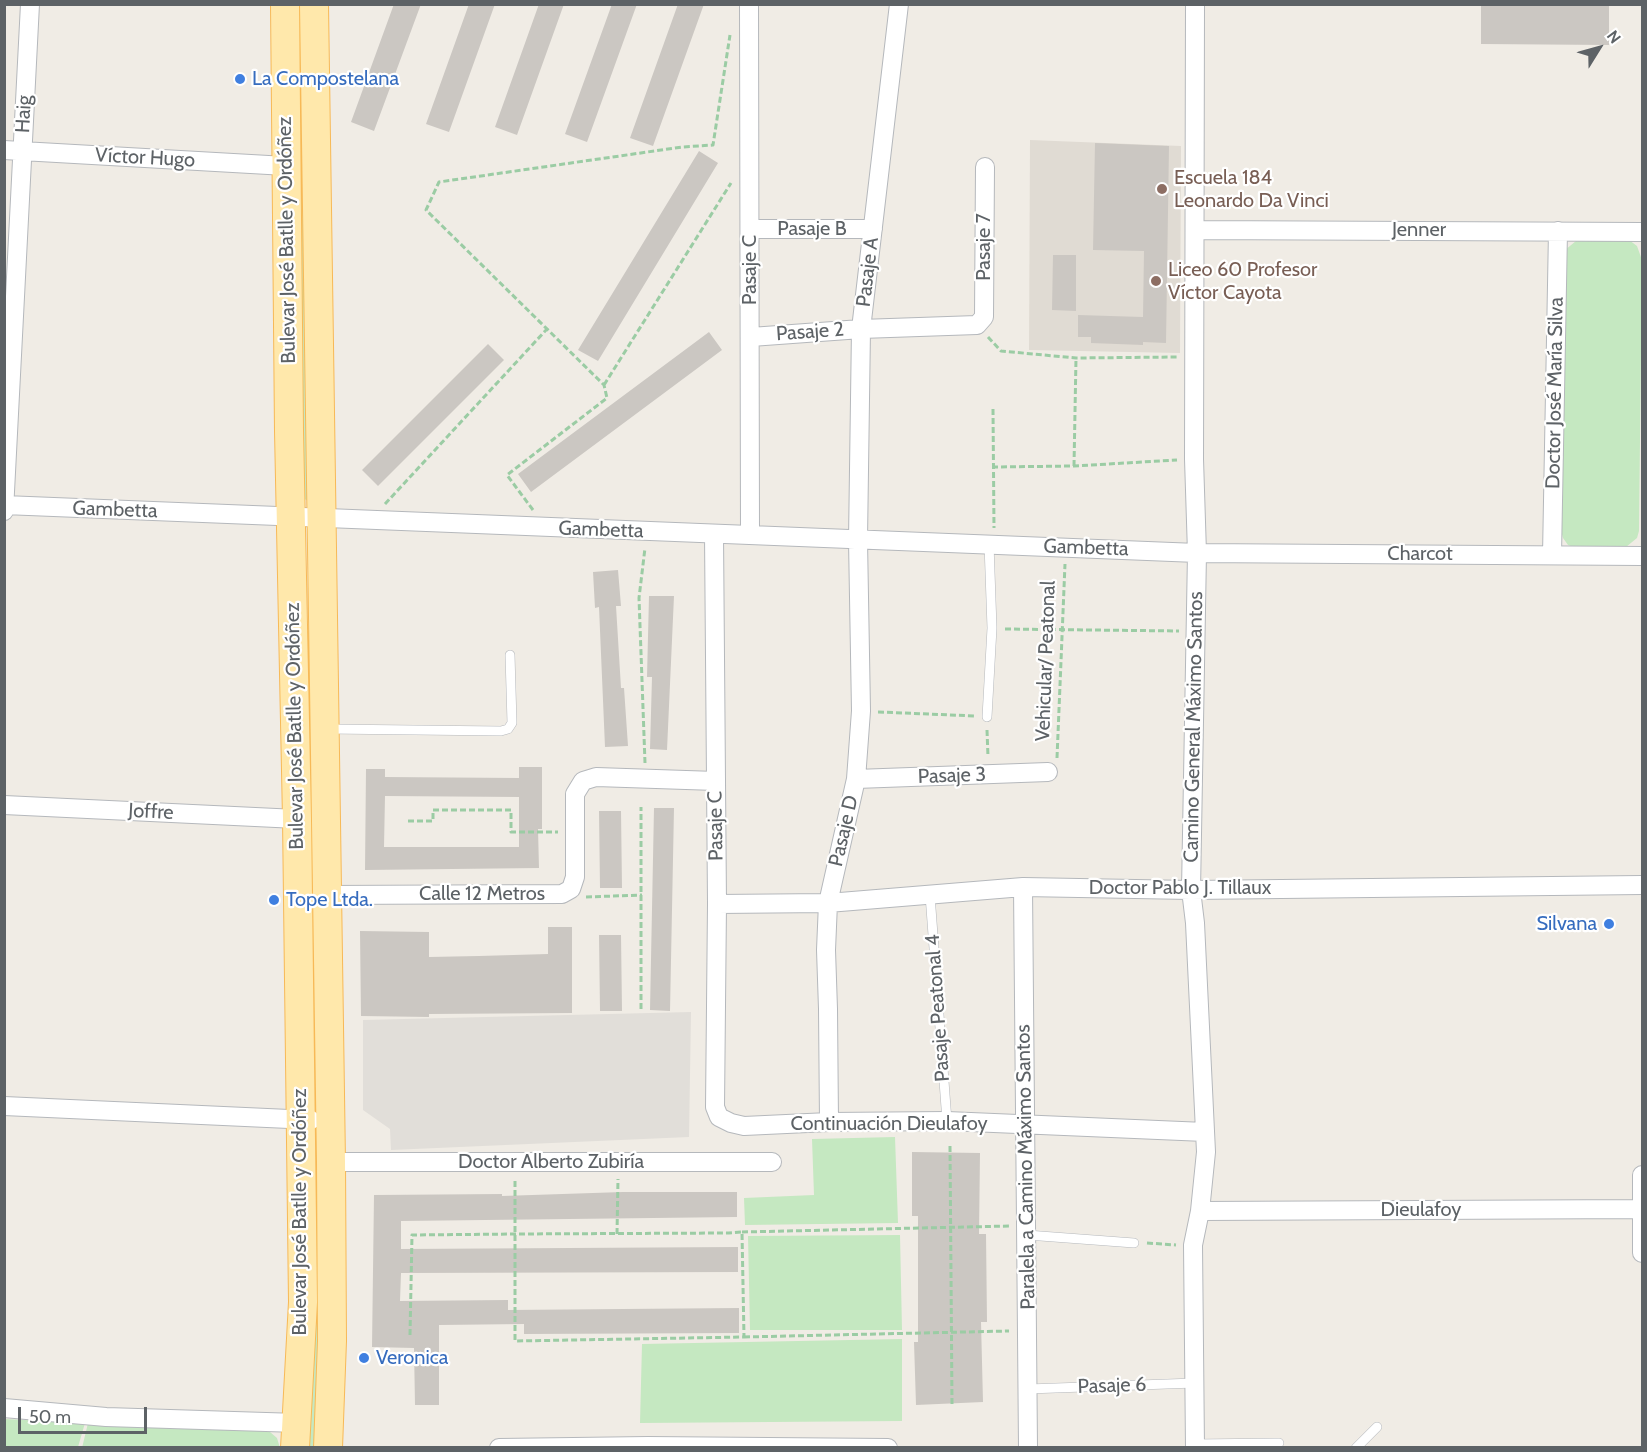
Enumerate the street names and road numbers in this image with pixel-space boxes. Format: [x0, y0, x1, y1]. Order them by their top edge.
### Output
street label: Haig [11, 95, 37, 133]
street label: Bulevar José Batlle y Ordóñez [273, 116, 301, 364]
street label: Víctor Hugo [94, 143, 196, 173]
street label: Pasaje 7 [972, 213, 996, 281]
street label: Pasaje B [777, 217, 847, 241]
street label: Jenner [1392, 218, 1446, 242]
street label: Pasaje C [738, 235, 762, 305]
street label: Pasaje A [852, 236, 884, 308]
street label: Doctor José María Silva [1541, 297, 1569, 489]
street label: Pasaje 2 [775, 318, 845, 346]
street label: Gambetta [72, 497, 158, 523]
street label: Gambetta [558, 517, 644, 543]
street label: Gambetta [1043, 535, 1129, 561]
street label: Charcot [1387, 542, 1453, 566]
street label: Vehicular/ Peatonal [1031, 580, 1061, 742]
street label: Camino General Máximo Santos [1180, 591, 1208, 863]
street label: Bulevar José Batlle y Ordóñez [281, 602, 309, 850]
street label: Pasaje 3 [917, 763, 987, 789]
street label: Pasaje C [703, 791, 729, 861]
street label: Pasaje D [824, 793, 864, 869]
street label: Joffre [128, 799, 174, 825]
street label: Doctor Pablo J. Tillaux [1089, 876, 1271, 900]
street label: Calle 12 Metros [419, 882, 545, 906]
street label: Pasaje Peatonal 4 [921, 934, 955, 1082]
street label: Paralela a Camino Máximo Santos [1012, 1024, 1040, 1310]
street label: Bulevar José Batlle y Ordóñez [288, 1088, 312, 1336]
street label: Continuación Dieulafoy [790, 1112, 988, 1136]
street label: Doctor Alberto Zubiría [458, 1150, 644, 1174]
street label: Dieulafoy [1381, 1198, 1461, 1222]
street label: Pasaje 6 [1077, 1373, 1147, 1399]

